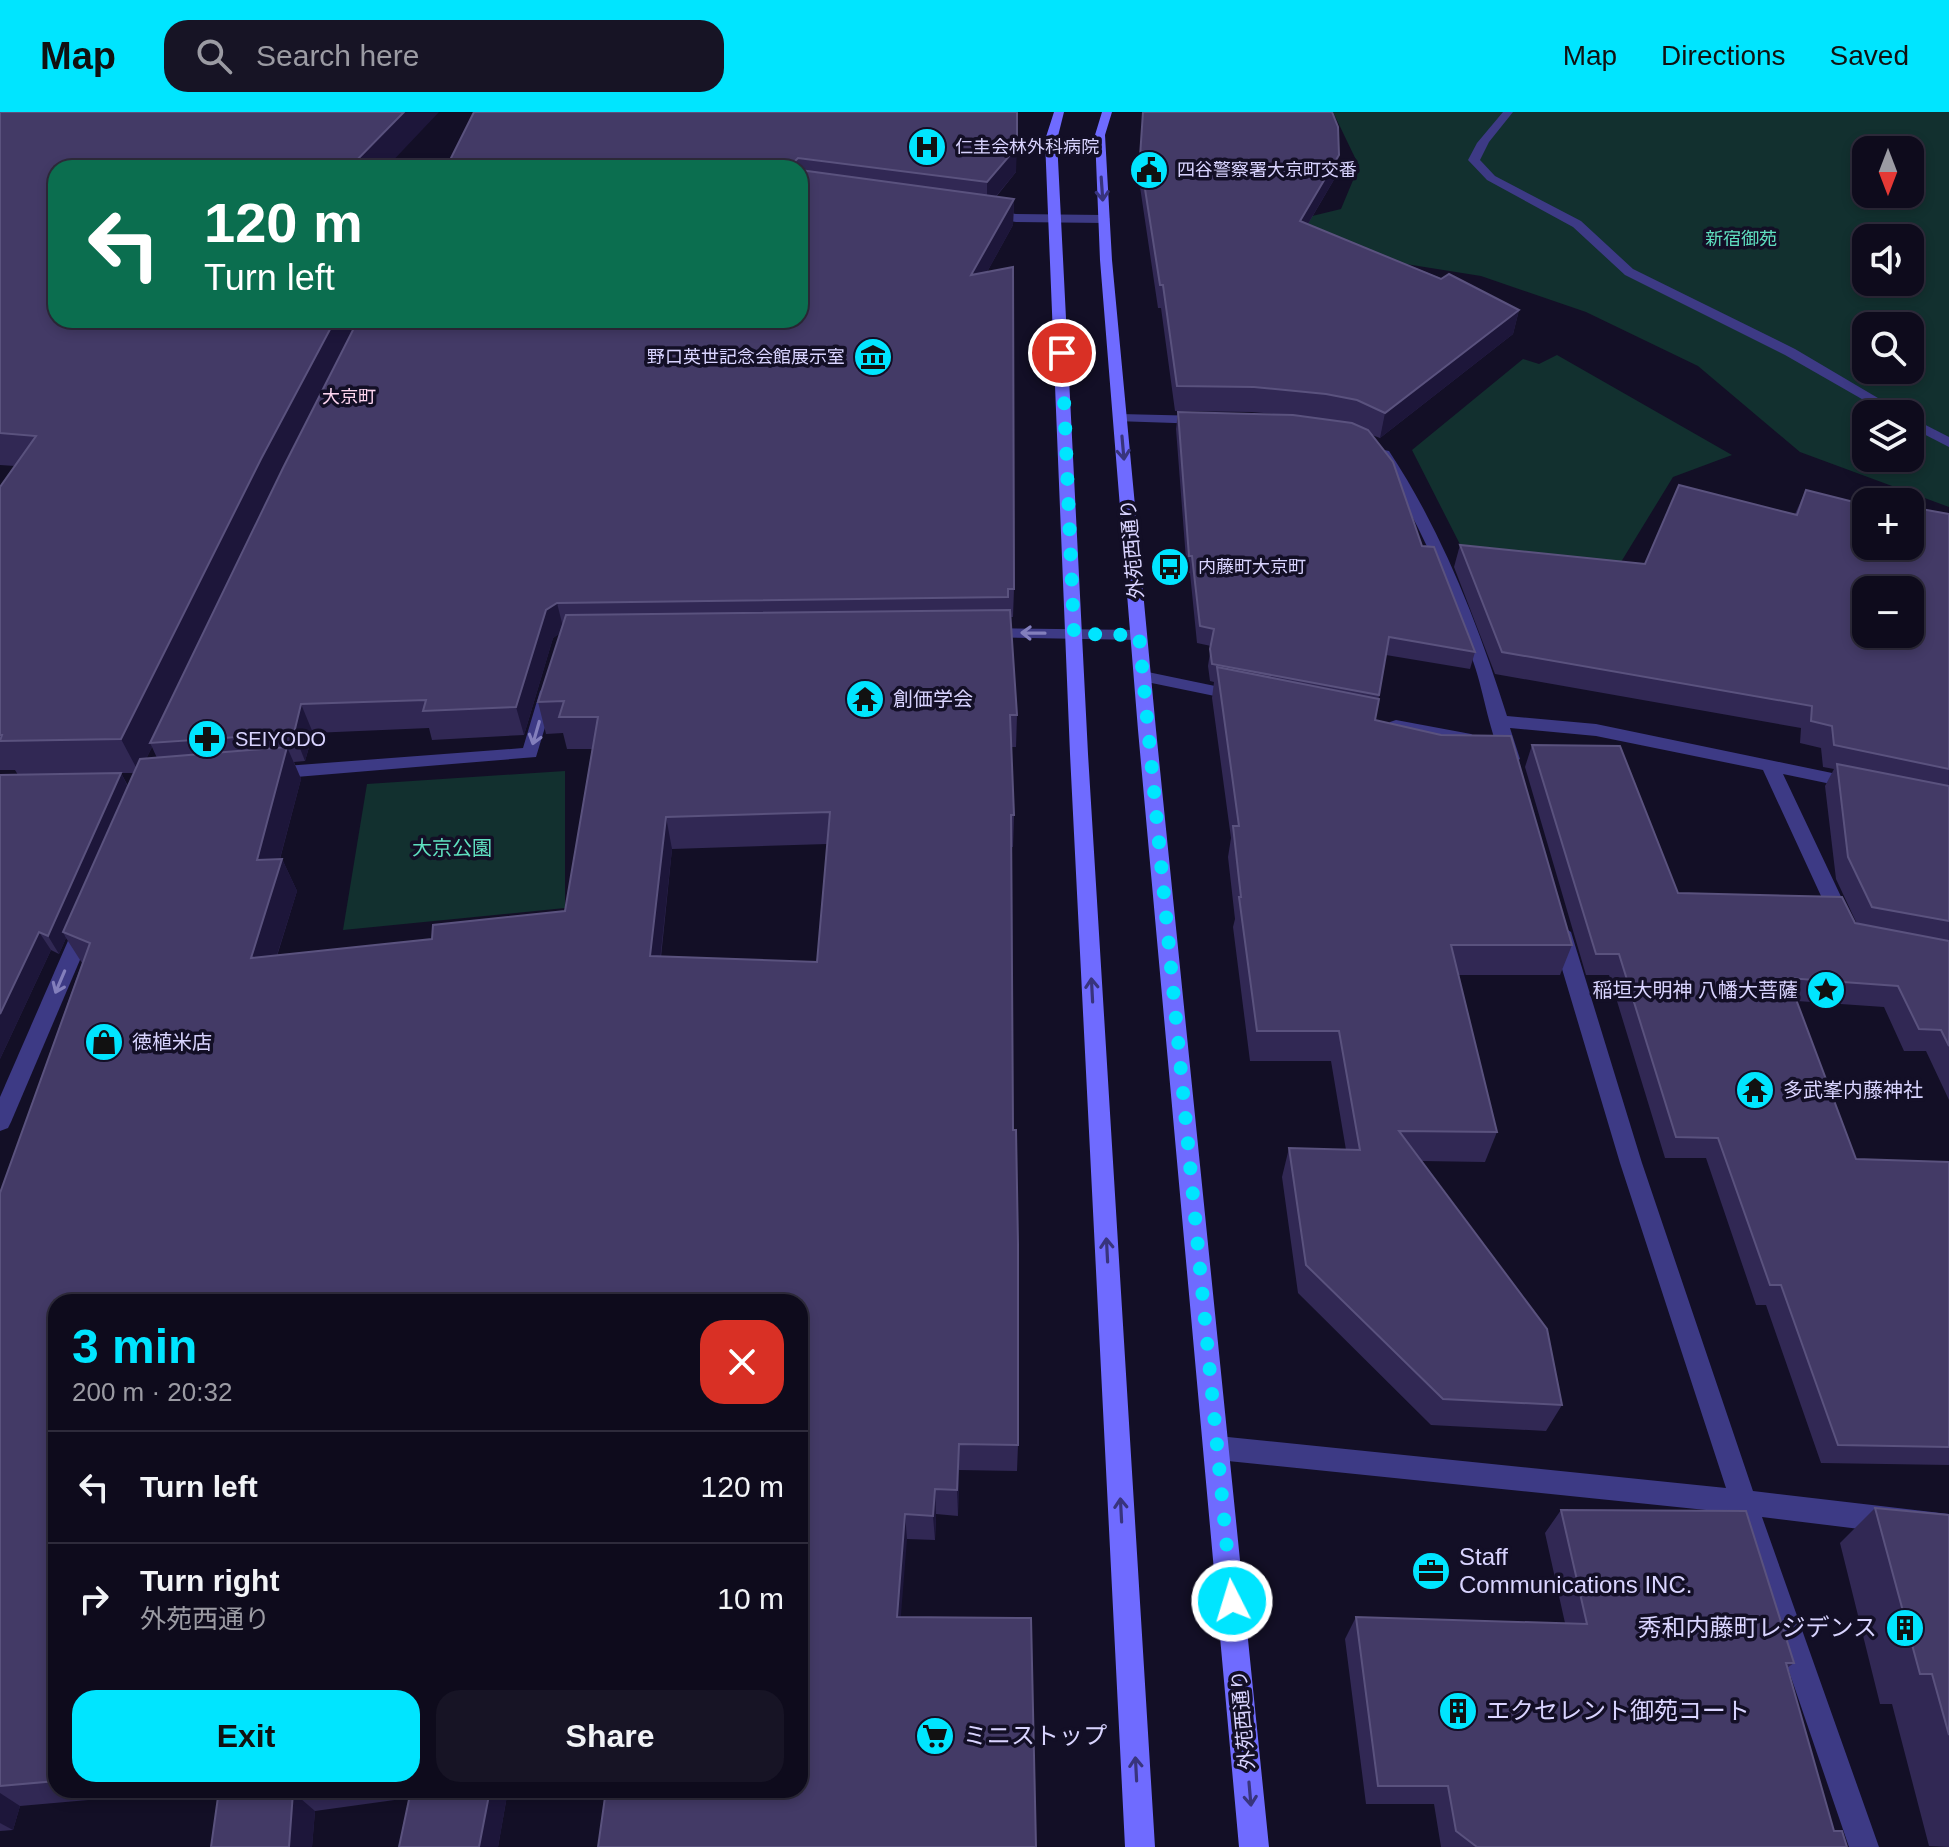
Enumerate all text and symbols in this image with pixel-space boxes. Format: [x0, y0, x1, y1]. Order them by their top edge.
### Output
search box [164, 20, 724, 92]
icon: search [192, 34, 236, 78]
text: Map [40, 35, 116, 77]
text: Search here [256, 39, 419, 72]
text: Map [1563, 40, 1617, 71]
text: Directions [1661, 40, 1786, 71]
text: Saved [1830, 40, 1909, 71]
hospital icon: 仁圭会林外科病院 [906, 126, 948, 168]
north arrow [1852, 136, 1924, 208]
map controls [1852, 136, 1924, 648]
place label: 仁圭会林外科病院 [955, 137, 1099, 157]
public building icon: 四谷警察署大京町交番 [1128, 149, 1170, 191]
place label: 四谷警察署大京町交番 [1177, 160, 1357, 180]
one-way arrow [1095, 175, 1110, 202]
text: 120 m [204, 191, 363, 254]
icon: left [72, 192, 176, 296]
button: sound [1852, 224, 1924, 296]
park label: 新宿御苑 [1705, 229, 1777, 249]
text: Turn left [204, 257, 335, 298]
button: search [1852, 312, 1924, 384]
pin [1028, 319, 1096, 387]
icon: arrive [1040, 331, 1084, 375]
museum icon: 野口英世記念会館展示室 [852, 336, 894, 378]
place label: 野口英世記念会館展示室 [647, 347, 845, 367]
district label: 大京町 [322, 387, 376, 407]
button: layers [1852, 400, 1924, 472]
one-way arrow [1116, 434, 1131, 461]
button: + [1852, 488, 1924, 560]
street label: 外苑西通り [1117, 498, 1147, 600]
bus stop icon: 内藤町大京町 [1149, 546, 1191, 588]
place label: 内藤町大京町 [1198, 557, 1306, 577]
button: − [1852, 576, 1924, 648]
one-way arrow [1020, 626, 1047, 641]
temple icon: 創価学会 [844, 678, 886, 720]
place label: 創価学会 [893, 688, 973, 710]
pharmacy icon: SEIYODO [186, 718, 228, 760]
one-way arrow [528, 719, 543, 745]
place label: SEIYODO [235, 728, 326, 750]
park label: 大京公園 [412, 837, 492, 859]
place icon: 稲垣大明神 八幡大菩薩 [1805, 969, 1847, 1011]
one-way arrow [52, 970, 67, 994]
one-way arrow [1085, 977, 1100, 1004]
place label: 稲垣大明神 八幡大菩薩 [1592, 979, 1798, 1001]
shop icon: 徳植米店 [83, 1021, 125, 1063]
place label: 徳植米店 [132, 1031, 212, 1053]
temple icon: 多武峯内藤神社 [1734, 1069, 1776, 1111]
place label: 多武峯内藤神社 [1783, 1079, 1923, 1101]
one-way arrow [1099, 1237, 1114, 1264]
text: 3 min [72, 1320, 197, 1373]
button: close [700, 1320, 784, 1404]
text: 200 m · 20:32 [72, 1377, 232, 1407]
icon: left [72, 1465, 116, 1509]
text: Turn left [140, 1470, 258, 1503]
text: 120 m [701, 1470, 784, 1503]
one-way arrow [1113, 1497, 1128, 1523]
place label: Staff Communications INC. [1459, 1543, 1692, 1598]
office icon: Staff Communications INC. [1410, 1550, 1452, 1592]
position arrow [1190, 1559, 1274, 1643]
text: Turn right [140, 1564, 279, 1597]
icon: right [72, 1577, 116, 1621]
text: 10 m [717, 1582, 784, 1615]
text: 外苑西通り [140, 1604, 270, 1634]
building icon: 秀和内藤町レジデンス [1884, 1607, 1926, 1649]
place label: 秀和内藤町レジデンス [1637, 1614, 1877, 1641]
street label: 外苑西通り [1228, 1669, 1258, 1771]
button: Exit [72, 1690, 420, 1782]
button: Share [436, 1690, 784, 1782]
building icon: エクセレント御苑コート [1437, 1690, 1479, 1732]
place label: エクセレント御苑コート [1486, 1697, 1750, 1724]
supermarket icon: ミニストップ [914, 1715, 956, 1757]
place label: ミニストップ [963, 1722, 1107, 1749]
one-way arrow [1128, 1756, 1143, 1783]
one-way arrow [1242, 1780, 1257, 1807]

